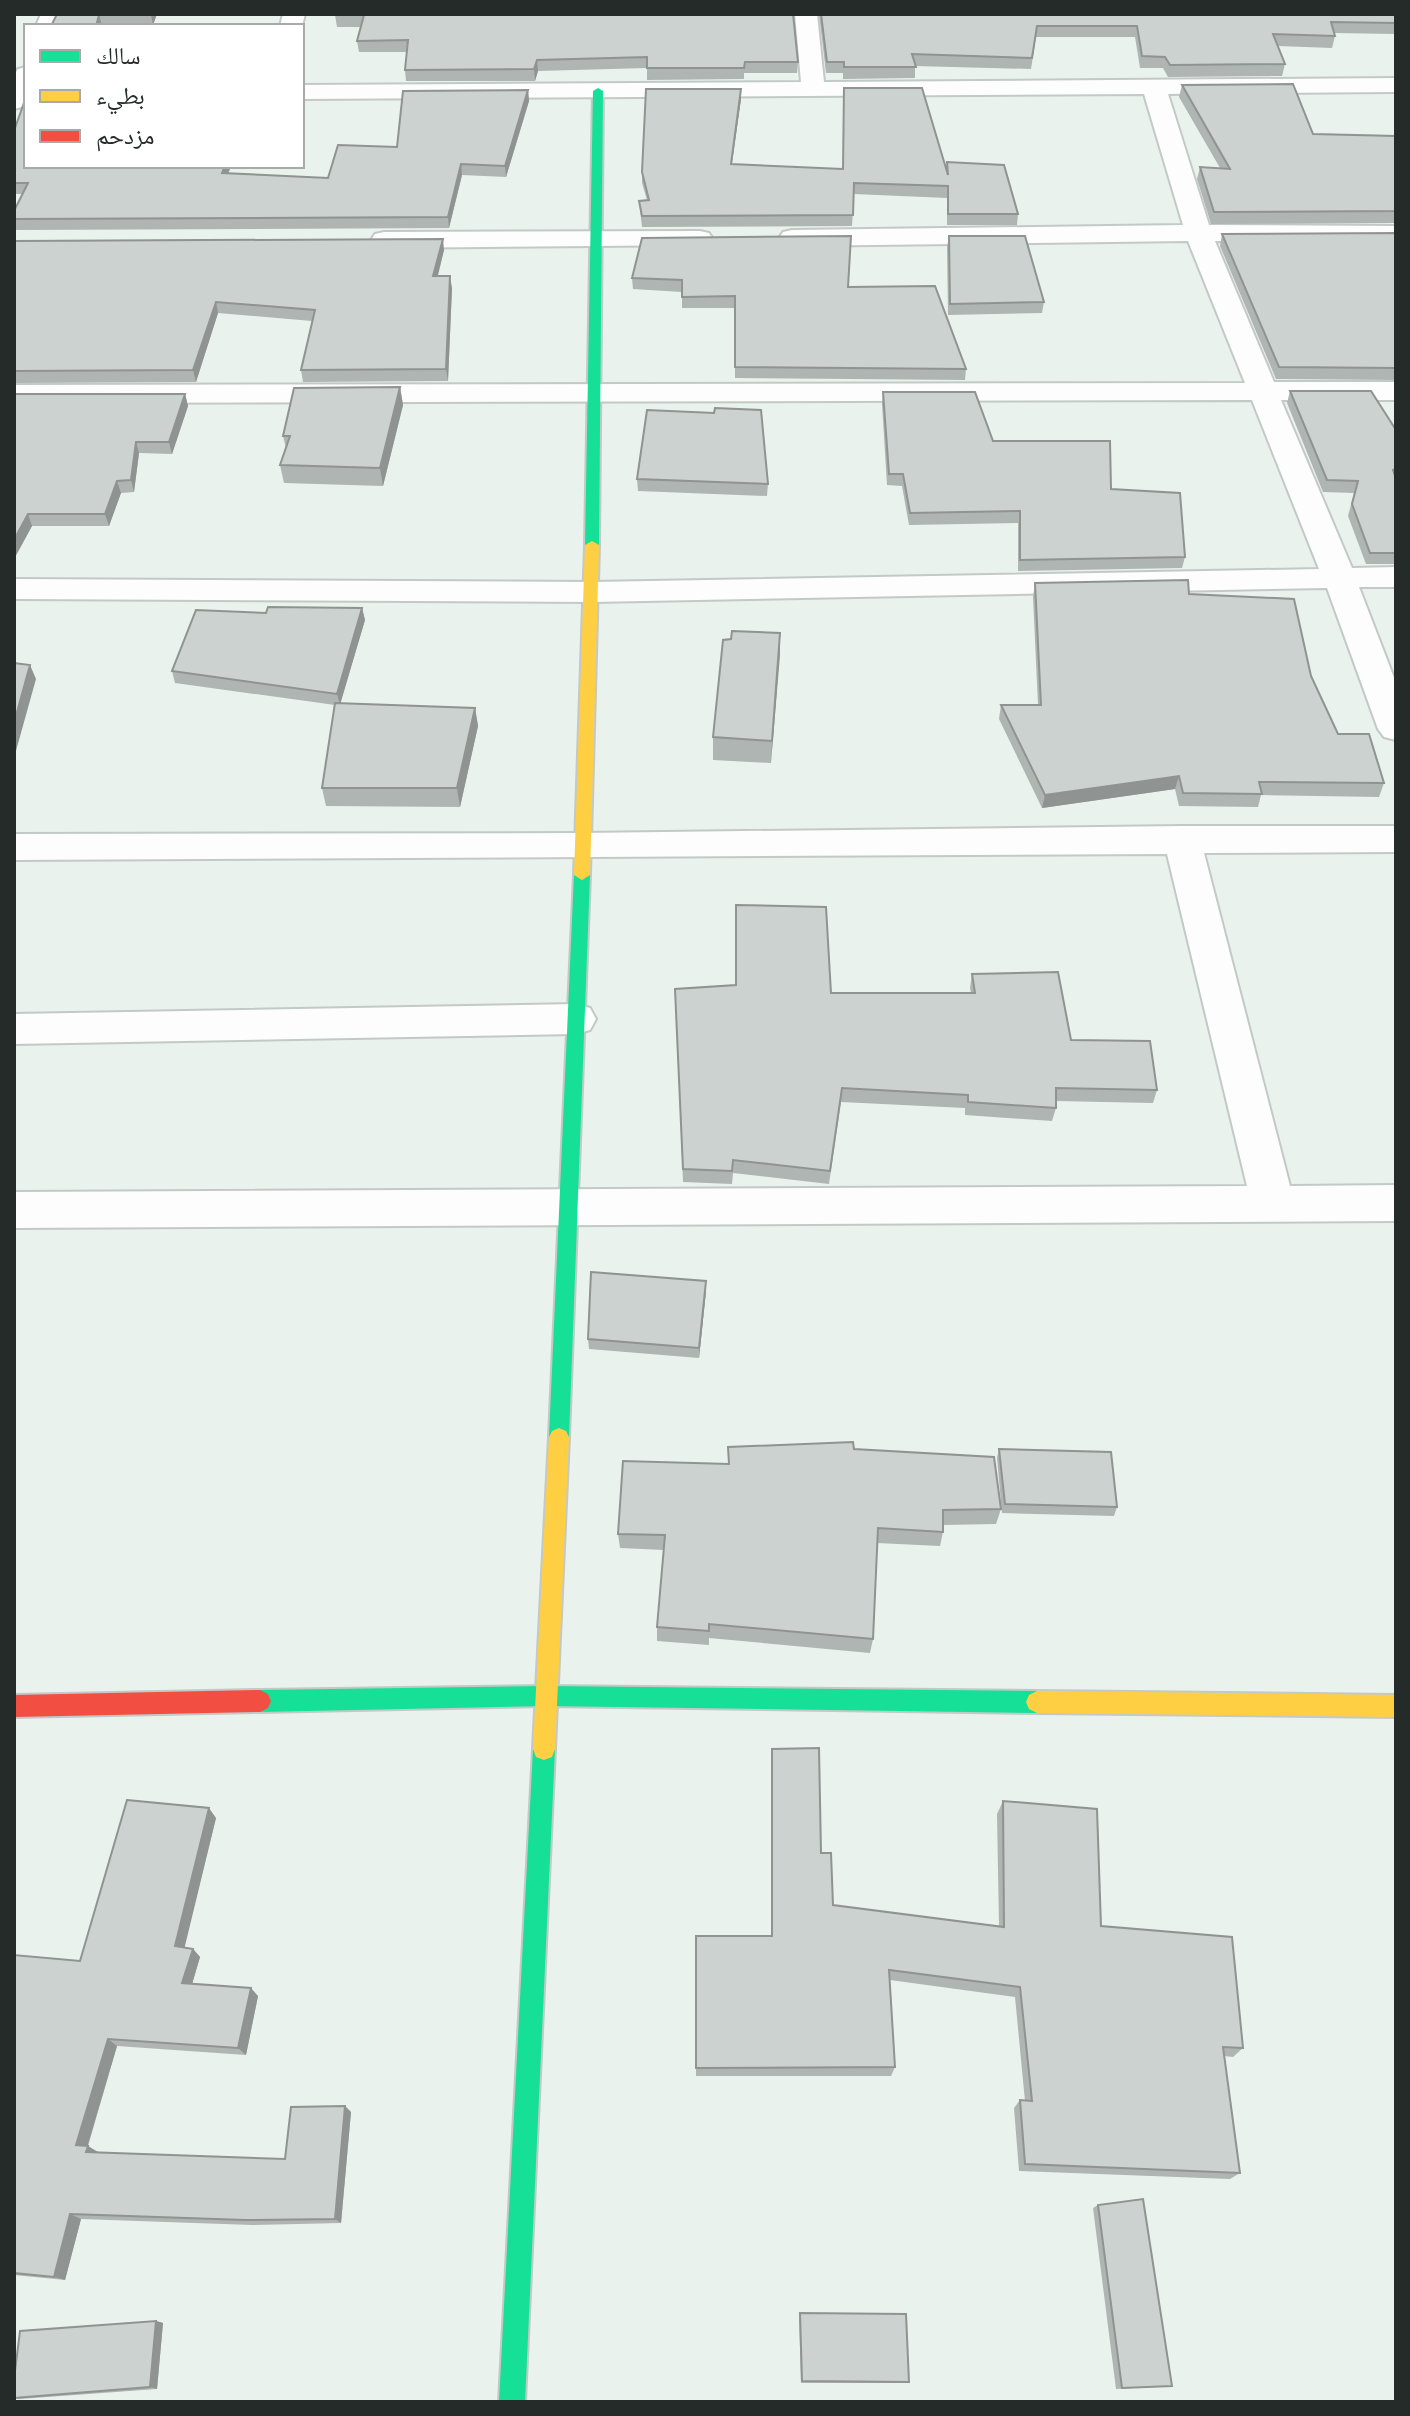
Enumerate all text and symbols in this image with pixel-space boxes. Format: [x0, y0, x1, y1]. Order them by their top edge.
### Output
legend [24, 24, 304, 168]
text: سالك [96, 37, 141, 73]
text: بطيء [96, 77, 145, 115]
text: مزدحم [96, 117, 155, 153]

